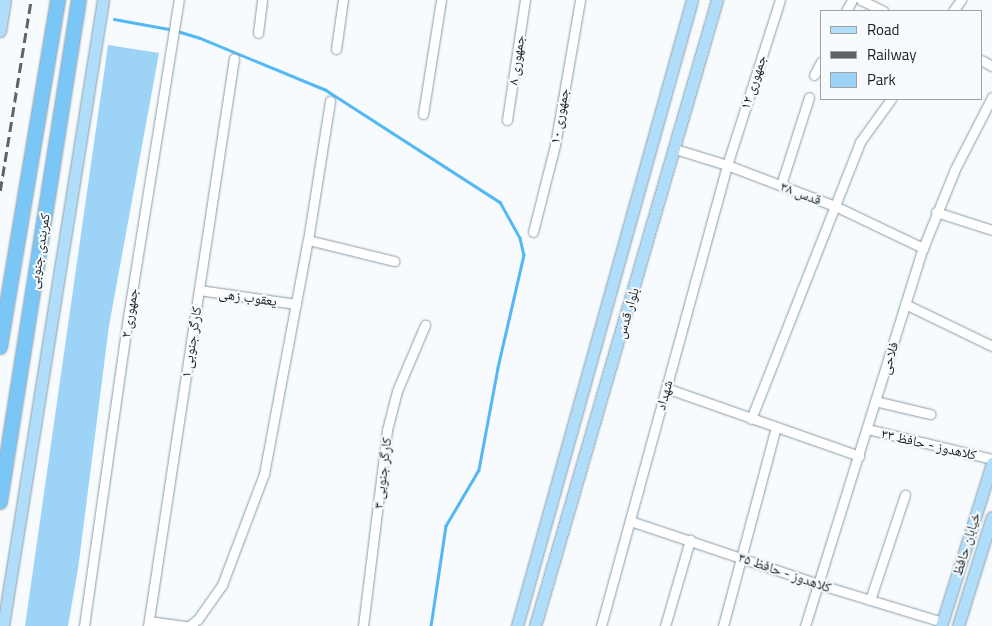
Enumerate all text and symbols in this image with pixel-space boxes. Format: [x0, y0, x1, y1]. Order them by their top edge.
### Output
legend [820, 10, 982, 100]
text: Road [867, 18, 899, 41]
street label: جمهوری ۸ [504, 34, 528, 86]
text: Railway [867, 43, 917, 66]
street label: جمهوری ۱۲ [736, 53, 770, 111]
text: Park [867, 68, 896, 91]
street label: جمهوری ۱۰ [546, 87, 572, 145]
street label: قدس ۳۸ [778, 178, 824, 208]
street label: کمربندی جنوبی [25, 212, 53, 290]
street label: یعقوب زهی [218, 285, 278, 309]
street label: بلوار قدس [612, 286, 642, 340]
street label: جمهوری ۲ [117, 287, 141, 339]
street label: کارگر جنوبی ۱ [177, 305, 205, 379]
street label: فلاحی [876, 340, 902, 376]
street label: شهداد [652, 378, 676, 412]
street label: کلاهدوز - حافظ ۳۳ [880, 425, 978, 463]
street label: کارگر جنوبی ۳ [369, 436, 395, 510]
street label: خیابان حافظ [948, 510, 984, 578]
street label: کلاهدوز - حافظ ۳۵ [736, 548, 834, 596]

